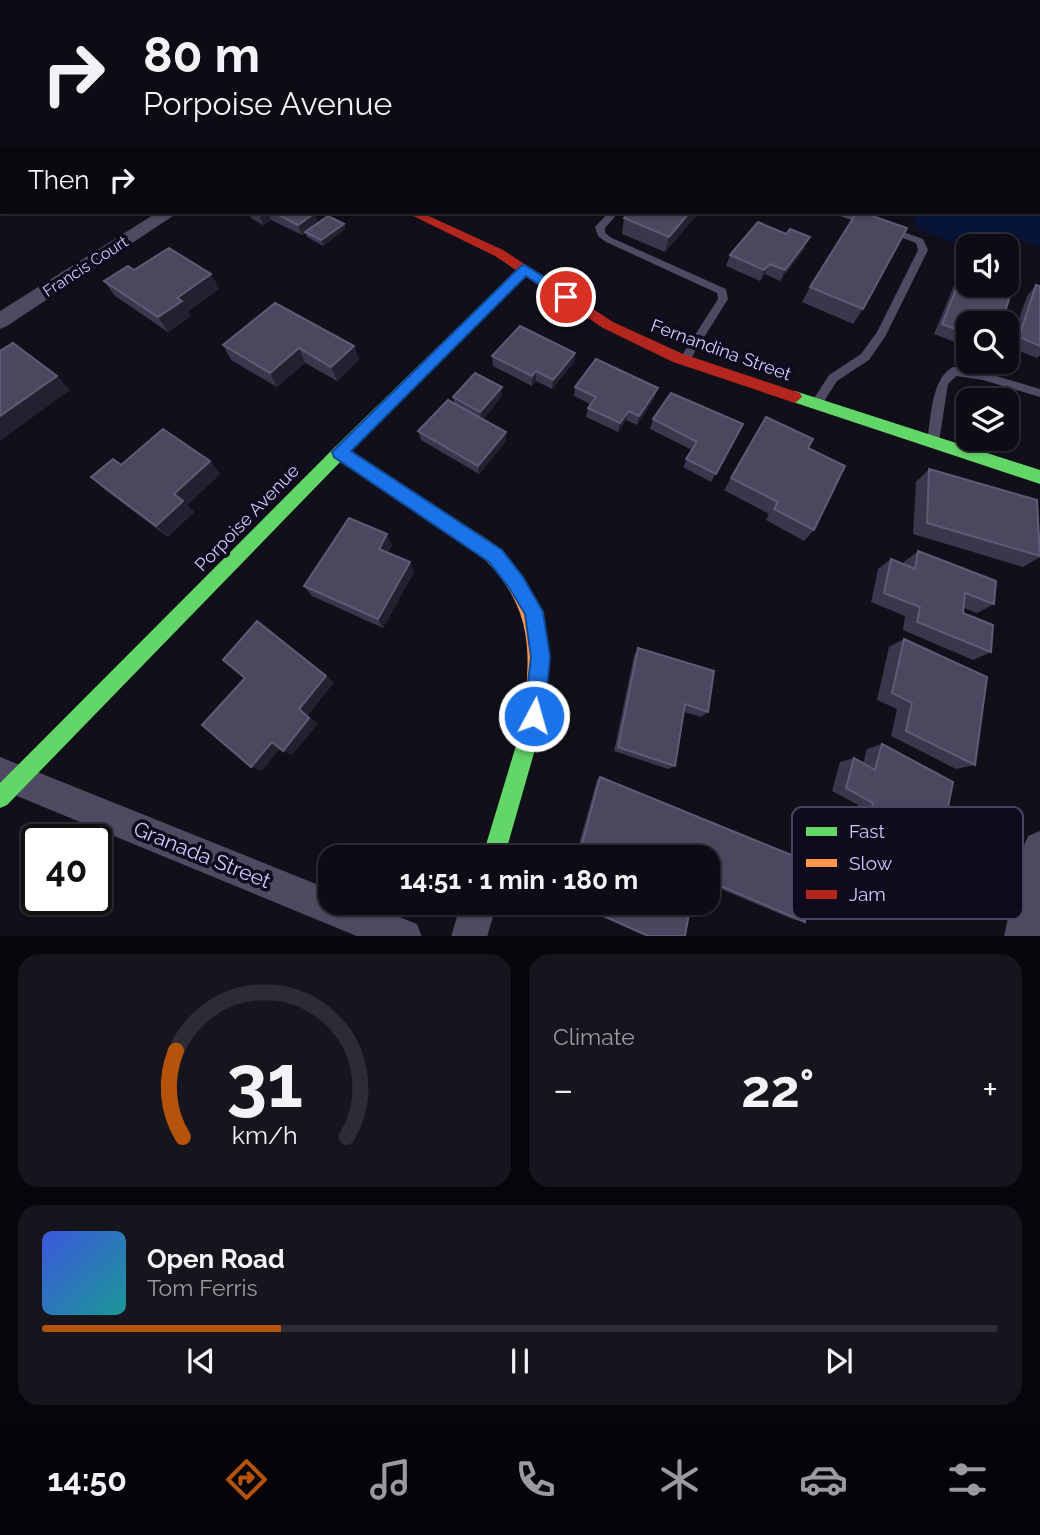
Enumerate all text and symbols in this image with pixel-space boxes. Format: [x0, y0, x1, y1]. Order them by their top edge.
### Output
text: 80 m [143, 26, 260, 83]
icon: right [28, 28, 119, 119]
text: Porpoise Avenue [143, 85, 392, 122]
icon: right [103, 161, 141, 199]
text: Then [28, 165, 89, 195]
street label: Francis Court [39, 232, 132, 301]
map controls [956, 234, 1019, 451]
button: sound [956, 234, 1019, 297]
pin [536, 267, 596, 327]
icon: arrive [547, 278, 585, 316]
button: search [956, 311, 1019, 374]
street label: Fernandina Street [648, 314, 794, 385]
button: layers [956, 388, 1019, 451]
street label: Porpoise Avenue [190, 460, 303, 575]
position arrow [497, 679, 571, 753]
legend [792, 807, 1023, 919]
street label: Granada Street [130, 816, 274, 893]
text: Fast [849, 820, 885, 842]
speed limit sign: 40 [21, 824, 112, 915]
text: Slow [849, 852, 893, 874]
text: 14:51 · 1 min · 180 m [400, 865, 638, 895]
text: Jam [849, 883, 886, 905]
text: Climate [553, 1023, 635, 1050]
text: 31 [226, 1039, 303, 1124]
text: 22° [741, 1058, 814, 1119]
text: − [553, 1067, 573, 1112]
text: + [982, 1067, 998, 1112]
text: km/h [232, 1119, 297, 1149]
text: Open Road [147, 1244, 285, 1274]
text: Tom Ferris [147, 1274, 258, 1301]
icon: previous [182, 1342, 220, 1380]
icon: pause [501, 1342, 539, 1380]
icon: next [820, 1342, 858, 1380]
icon: directions [222, 1455, 271, 1504]
icon: music [366, 1455, 415, 1504]
icon: phone [511, 1455, 560, 1504]
icon: climate [655, 1455, 704, 1504]
icon: car [799, 1455, 848, 1504]
icon: filters [943, 1455, 992, 1504]
text: 14:50 [48, 1461, 127, 1498]

